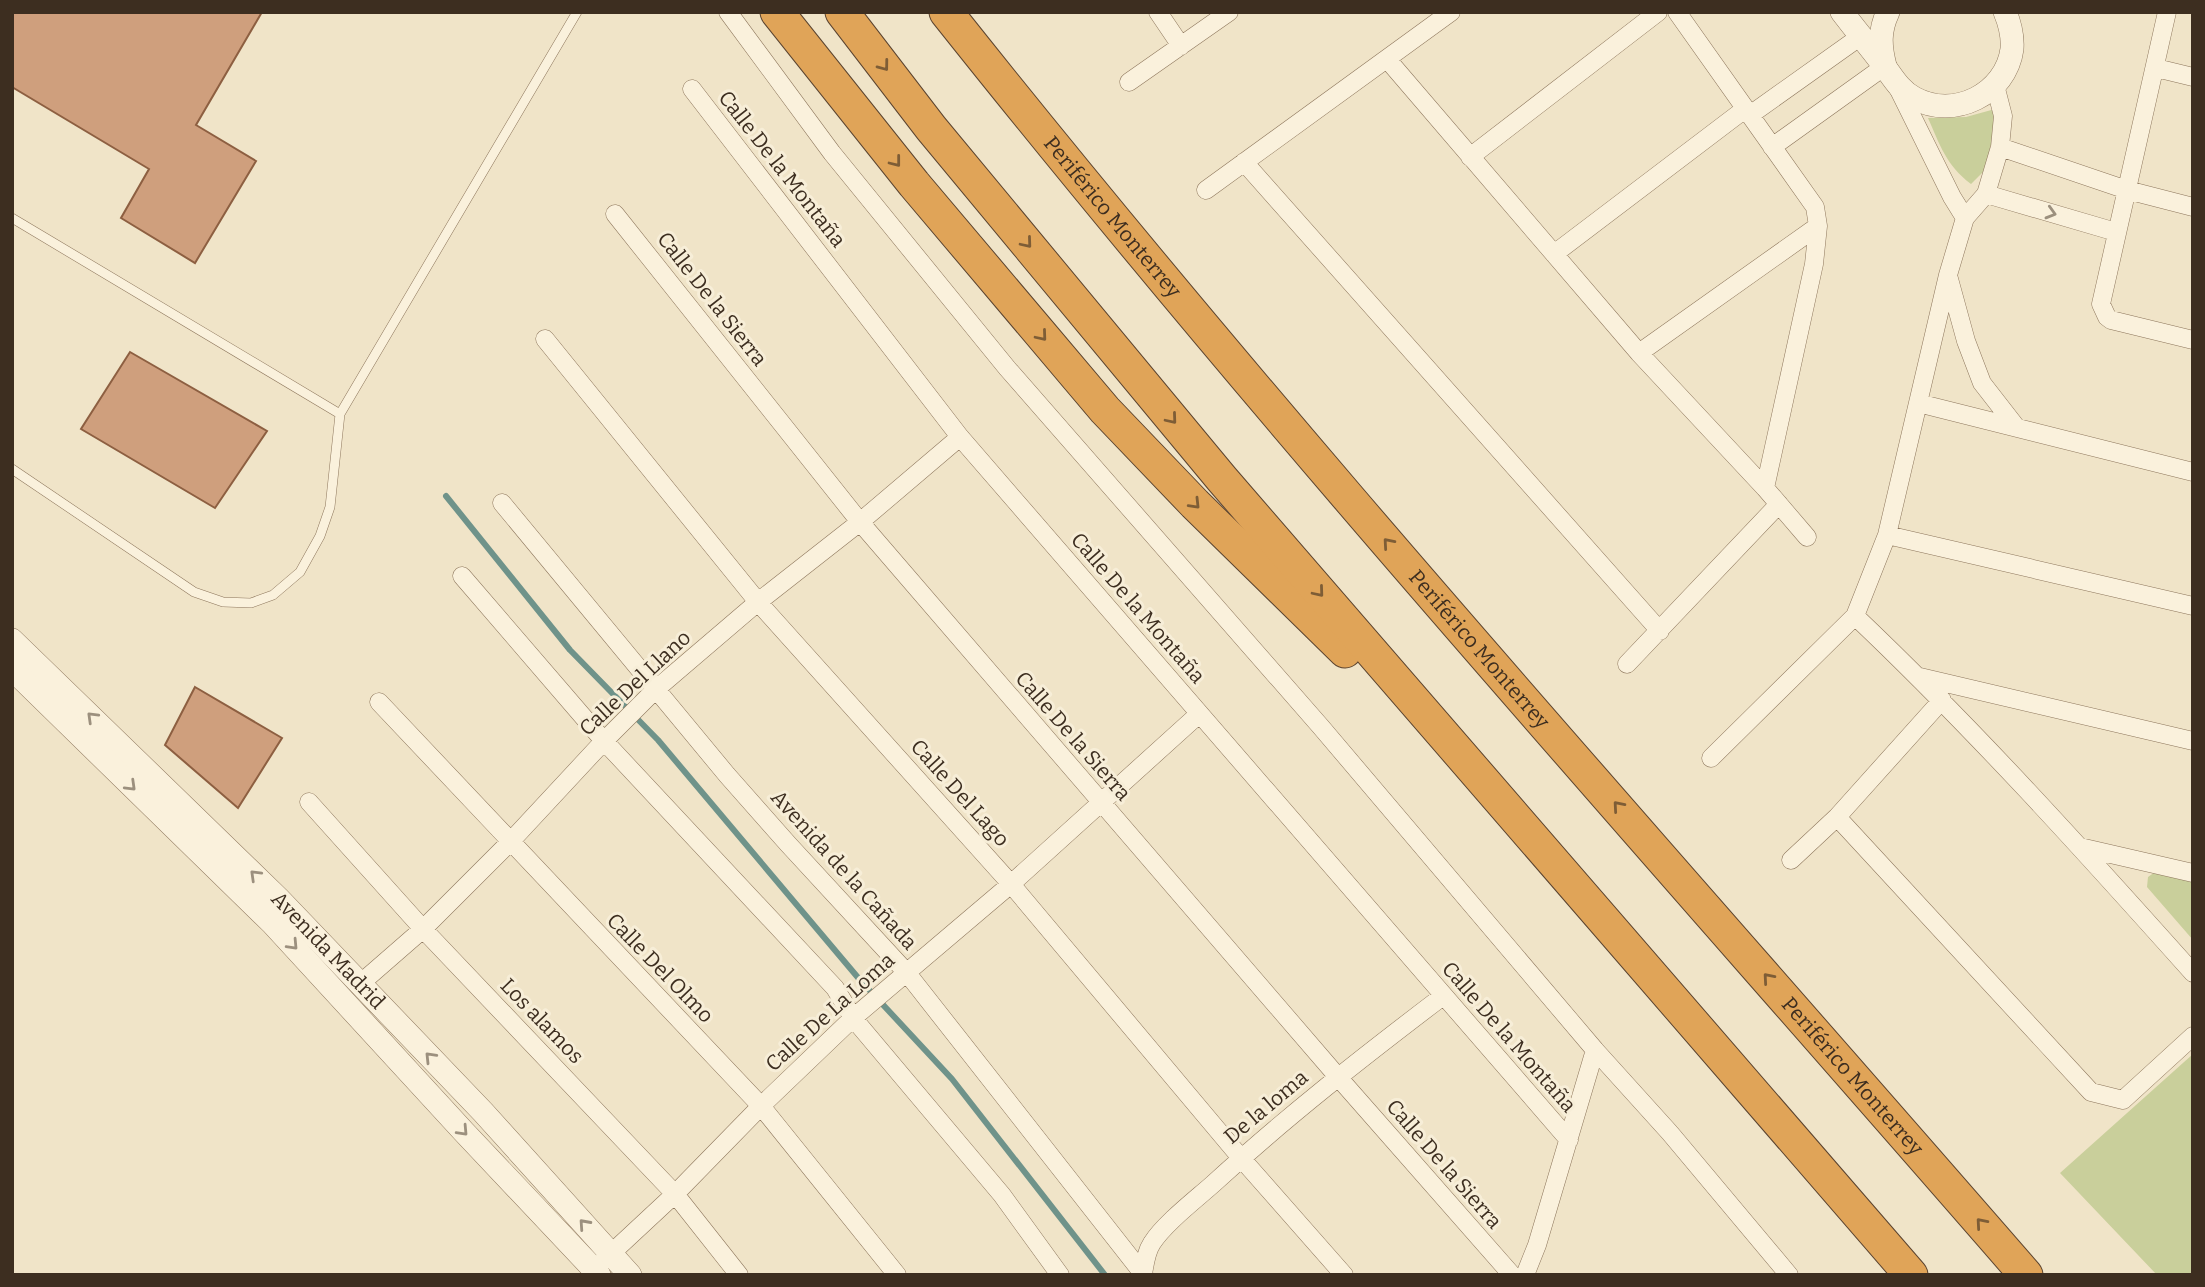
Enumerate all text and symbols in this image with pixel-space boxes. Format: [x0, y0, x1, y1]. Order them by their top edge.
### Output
one-way arrow [875, 59, 888, 71]
street label: Calle De la Montaña [713, 85, 852, 253]
street label: Periférico Monterrey [1038, 131, 1187, 304]
one-way arrow [888, 154, 901, 166]
one-way arrow [2045, 204, 2057, 219]
street label: Calle De la Sierra [652, 227, 773, 372]
one-way arrow [1019, 235, 1031, 248]
one-way arrow [1034, 328, 1047, 340]
one-way arrow [1164, 410, 1176, 423]
one-way arrow [1187, 496, 1200, 509]
street label: Calle De la Montaña [1065, 527, 1211, 689]
one-way arrow [1384, 538, 1396, 551]
street label: Periférico Monterrey [1403, 564, 1556, 735]
one-way arrow [1311, 584, 1323, 597]
street label: Calle Del Llano [574, 625, 696, 741]
street label: Calle De la Sierra [1010, 666, 1137, 807]
one-way arrow [87, 713, 100, 726]
street label: Calle Del Lago [905, 734, 1015, 852]
one-way arrow [122, 778, 135, 791]
street label: Avenida de la Cañada [765, 785, 923, 956]
one-way arrow [1614, 802, 1626, 815]
one-way arrow [250, 871, 263, 884]
street label: Avenida Madrid [266, 886, 391, 1015]
street label: Calle Del Olmo [601, 908, 719, 1028]
one-way arrow [284, 937, 297, 950]
street label: Calle De La Loma [760, 947, 900, 1077]
street label: Calle De la Montaña [1436, 956, 1582, 1118]
street label: Los alamos [495, 973, 589, 1069]
one-way arrow [1763, 973, 1776, 986]
street label: Periférico Monterrey [1776, 992, 1929, 1161]
one-way arrow [426, 1052, 439, 1065]
street label: De la loma [1219, 1064, 1314, 1150]
street label: Calle De la Sierra [1381, 1094, 1508, 1235]
one-way arrow [455, 1123, 468, 1136]
one-way arrow [1977, 1218, 1989, 1231]
one-way arrow [580, 1219, 592, 1232]

